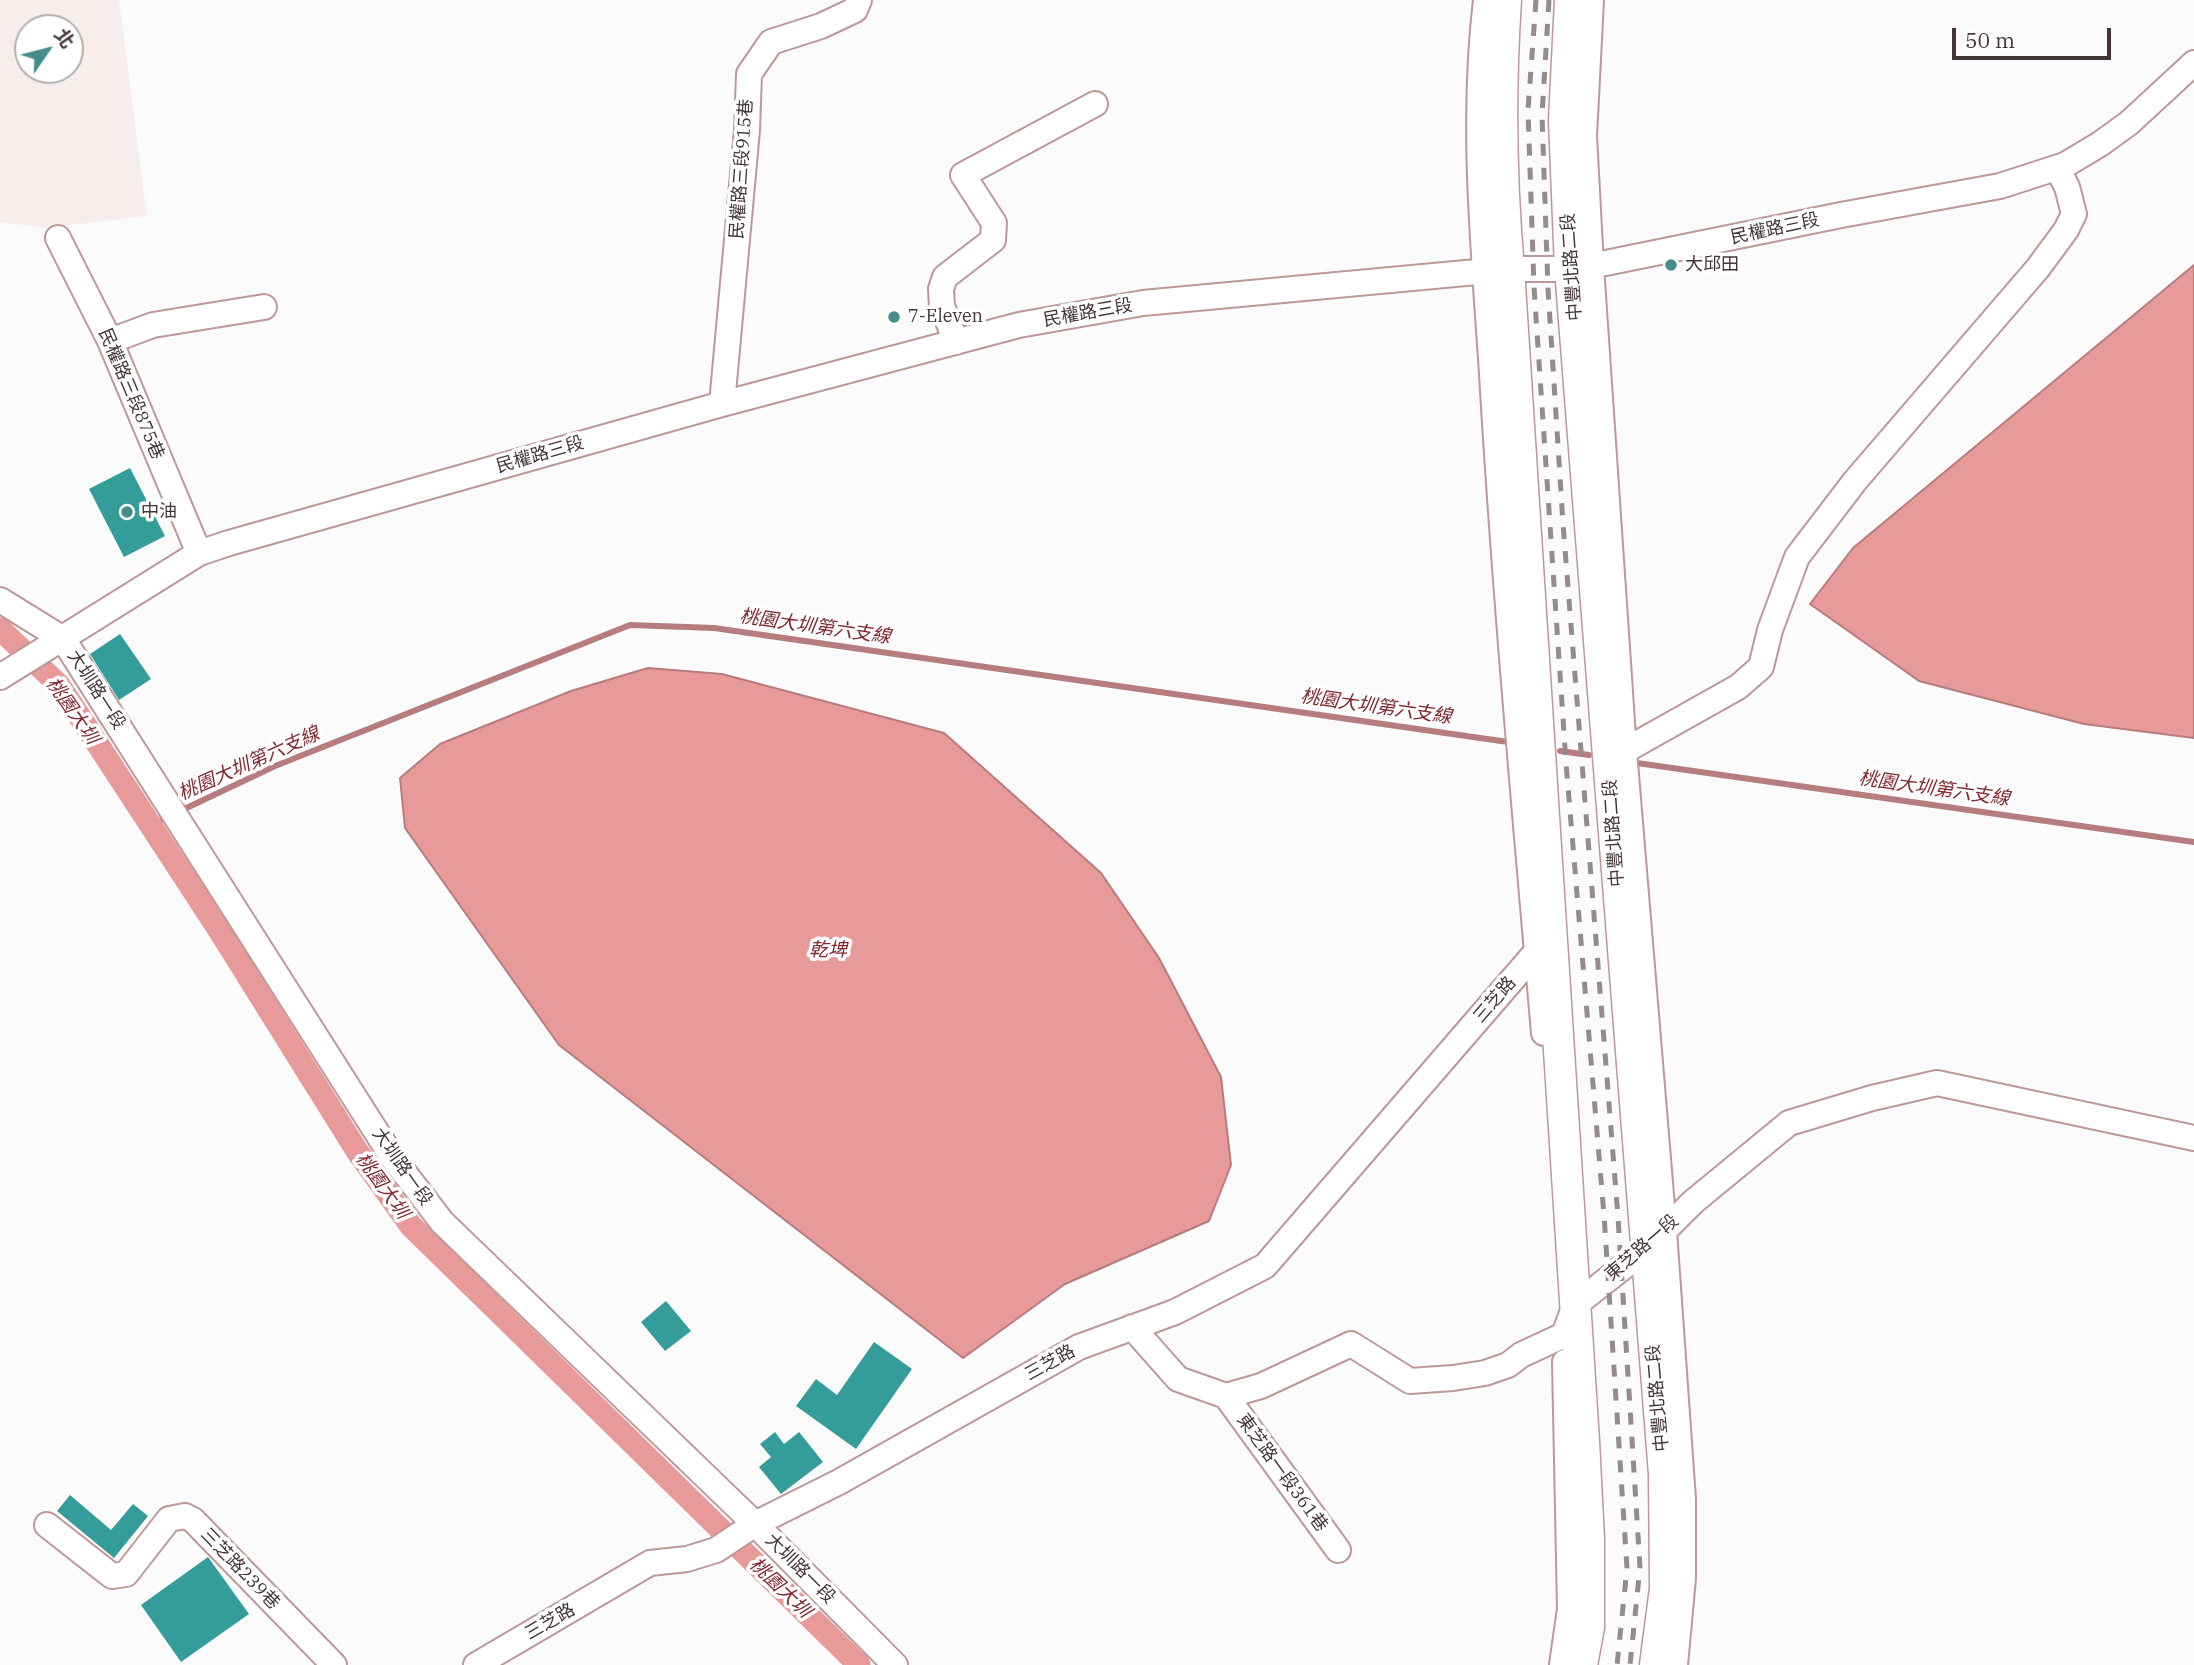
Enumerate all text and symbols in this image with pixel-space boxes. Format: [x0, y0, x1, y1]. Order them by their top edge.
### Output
north arrow [14, 14, 84, 84]
scale bar [1956, 14, 2115, 58]
text: 北 [49, 23, 80, 53]
text: 50 m [1965, 26, 2015, 54]
street label: 民權路三段915巷 [726, 98, 758, 240]
street label: 民權路三段 [1729, 209, 1821, 249]
street label: 中豐北路二段 [1557, 212, 1587, 322]
place label: 大邱田 [1685, 254, 1739, 276]
marker: 大邱田 [1663, 257, 1679, 273]
street label: 民權路三段 [1042, 295, 1134, 331]
place label: 7-Eleven [908, 306, 983, 328]
marker: 7-Eleven [886, 309, 902, 325]
street label: 民權路三段875巷 [94, 325, 168, 463]
street label: 民權路三段 [494, 432, 586, 478]
place label: 中油 [141, 501, 177, 523]
marker: 中油 [119, 504, 135, 520]
water label: 桃園大圳第六支線 [738, 605, 892, 649]
street label: 大圳路一段 [62, 646, 130, 734]
water label: 桃園大圳 [41, 673, 103, 749]
water label: 桃園大圳第六支線 [1299, 685, 1453, 729]
water label: 桃園大圳第六支線 [175, 723, 323, 805]
water label: 桃園大圳第六支線 [1857, 767, 2011, 811]
street label: 中豐北路二段 [1599, 778, 1629, 888]
water label: 乾埤 [809, 940, 847, 962]
street label: 三芝路 [1469, 973, 1521, 1027]
street label: 大圳路一段 [367, 1124, 437, 1210]
water label: 桃園大圳 [350, 1149, 414, 1223]
street label: 東芝路一段 [1601, 1210, 1683, 1286]
street label: 三芝路 [1021, 1340, 1079, 1386]
street label: 中豐北路二段 [1643, 1343, 1673, 1453]
street label: 東芝路一段361巷 [1232, 1410, 1332, 1536]
street label: 三芝路239巷 [196, 1524, 284, 1614]
street label: 大圳路一段 [761, 1530, 839, 1608]
water label: 桃園大圳 [745, 1553, 815, 1623]
street label: 三芝路 [521, 1599, 579, 1645]

